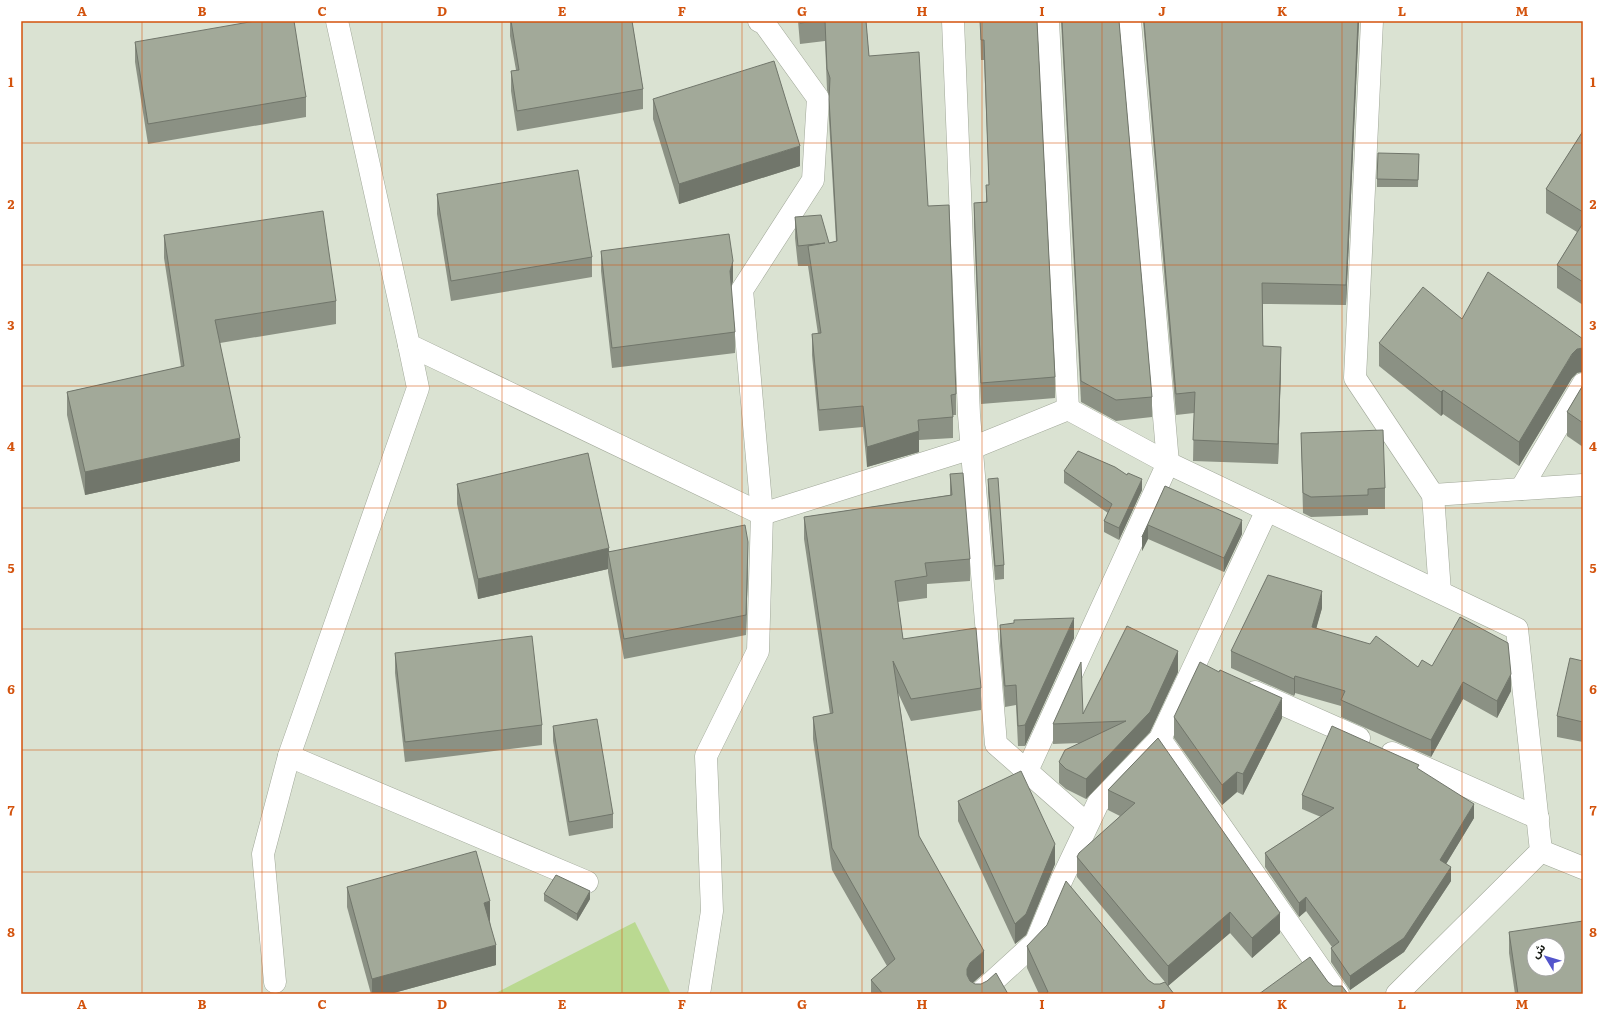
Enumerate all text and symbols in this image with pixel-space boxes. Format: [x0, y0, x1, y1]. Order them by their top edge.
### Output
text: A [77, 1, 87, 20]
text: B [198, 1, 207, 20]
text: C [317, 1, 327, 20]
text: D [437, 1, 447, 20]
text: E [558, 1, 567, 20]
text: F [678, 1, 686, 20]
text: G [797, 1, 807, 20]
text: H [917, 1, 928, 20]
text: I [1039, 1, 1045, 20]
text: J [1158, 1, 1166, 20]
text: K [1277, 1, 1288, 20]
text: L [1398, 1, 1406, 20]
text: M [1516, 1, 1529, 20]
text: 1 [8, 72, 14, 91]
text: 1 [1590, 72, 1596, 91]
text: 2 [8, 194, 15, 213]
text: 2 [1590, 194, 1597, 213]
text: 3 [7, 315, 15, 334]
text: 3 [1589, 315, 1597, 334]
text: 4 [7, 436, 15, 455]
text: 4 [1589, 436, 1597, 455]
text: 5 [7, 558, 15, 577]
text: 5 [1589, 558, 1597, 577]
text: 6 [7, 679, 15, 698]
text: 6 [1589, 679, 1597, 698]
text: 7 [7, 800, 15, 819]
text: 7 [1589, 800, 1597, 819]
text: 8 [7, 922, 15, 941]
text: 8 [1589, 922, 1597, 941]
north arrow [1526, 937, 1566, 977]
text: ش [1526, 939, 1548, 961]
text: A [77, 994, 87, 1013]
text: B [198, 994, 207, 1013]
text: C [317, 994, 327, 1013]
text: D [437, 994, 447, 1013]
text: E [558, 994, 567, 1013]
text: F [678, 994, 686, 1013]
text: G [797, 994, 807, 1013]
text: H [917, 994, 928, 1013]
text: I [1039, 994, 1045, 1013]
text: J [1158, 994, 1166, 1013]
text: K [1277, 994, 1288, 1013]
text: L [1398, 994, 1406, 1013]
text: M [1516, 994, 1529, 1013]

